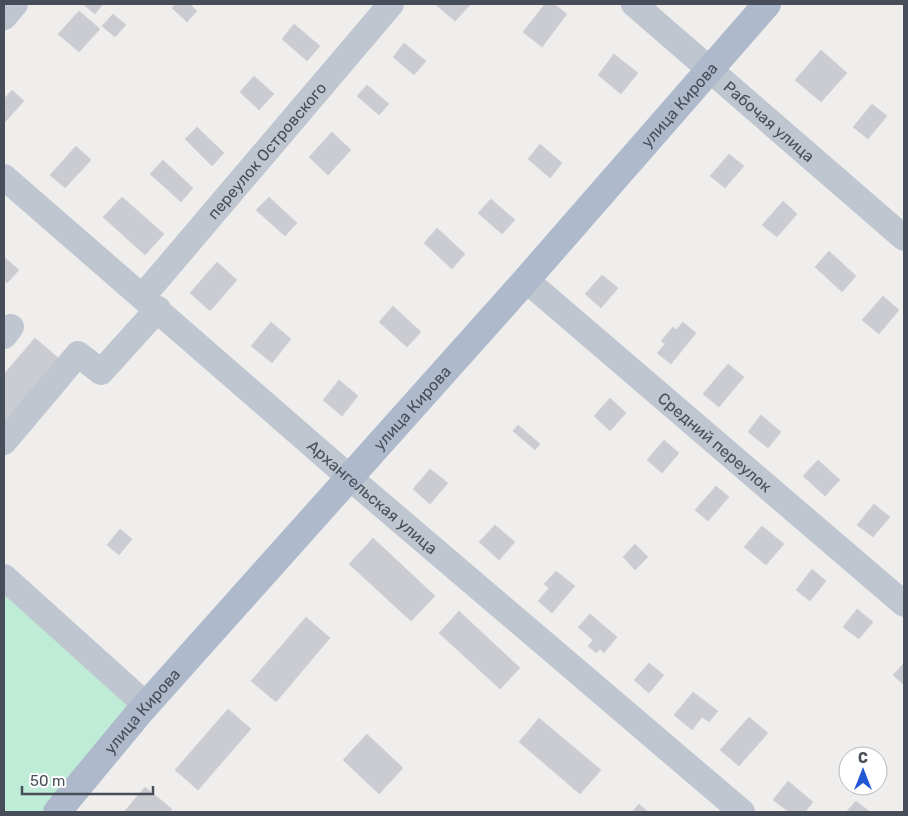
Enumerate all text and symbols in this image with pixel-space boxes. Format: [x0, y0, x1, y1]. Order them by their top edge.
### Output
street label: улица Кирова [637, 59, 722, 151]
street label: Рабочая улица [720, 77, 818, 166]
street label: переулок Островского [204, 78, 330, 223]
street label: улица Кирова [370, 362, 455, 454]
street label: Средний переулок [654, 388, 776, 497]
street label: Архангельская улица [303, 436, 441, 558]
street label: улица Кирова [100, 665, 184, 758]
north arrow [838, 746, 888, 796]
text: С [858, 750, 868, 767]
scale bar [22, 764, 154, 796]
text: 50 m [30, 772, 65, 790]

